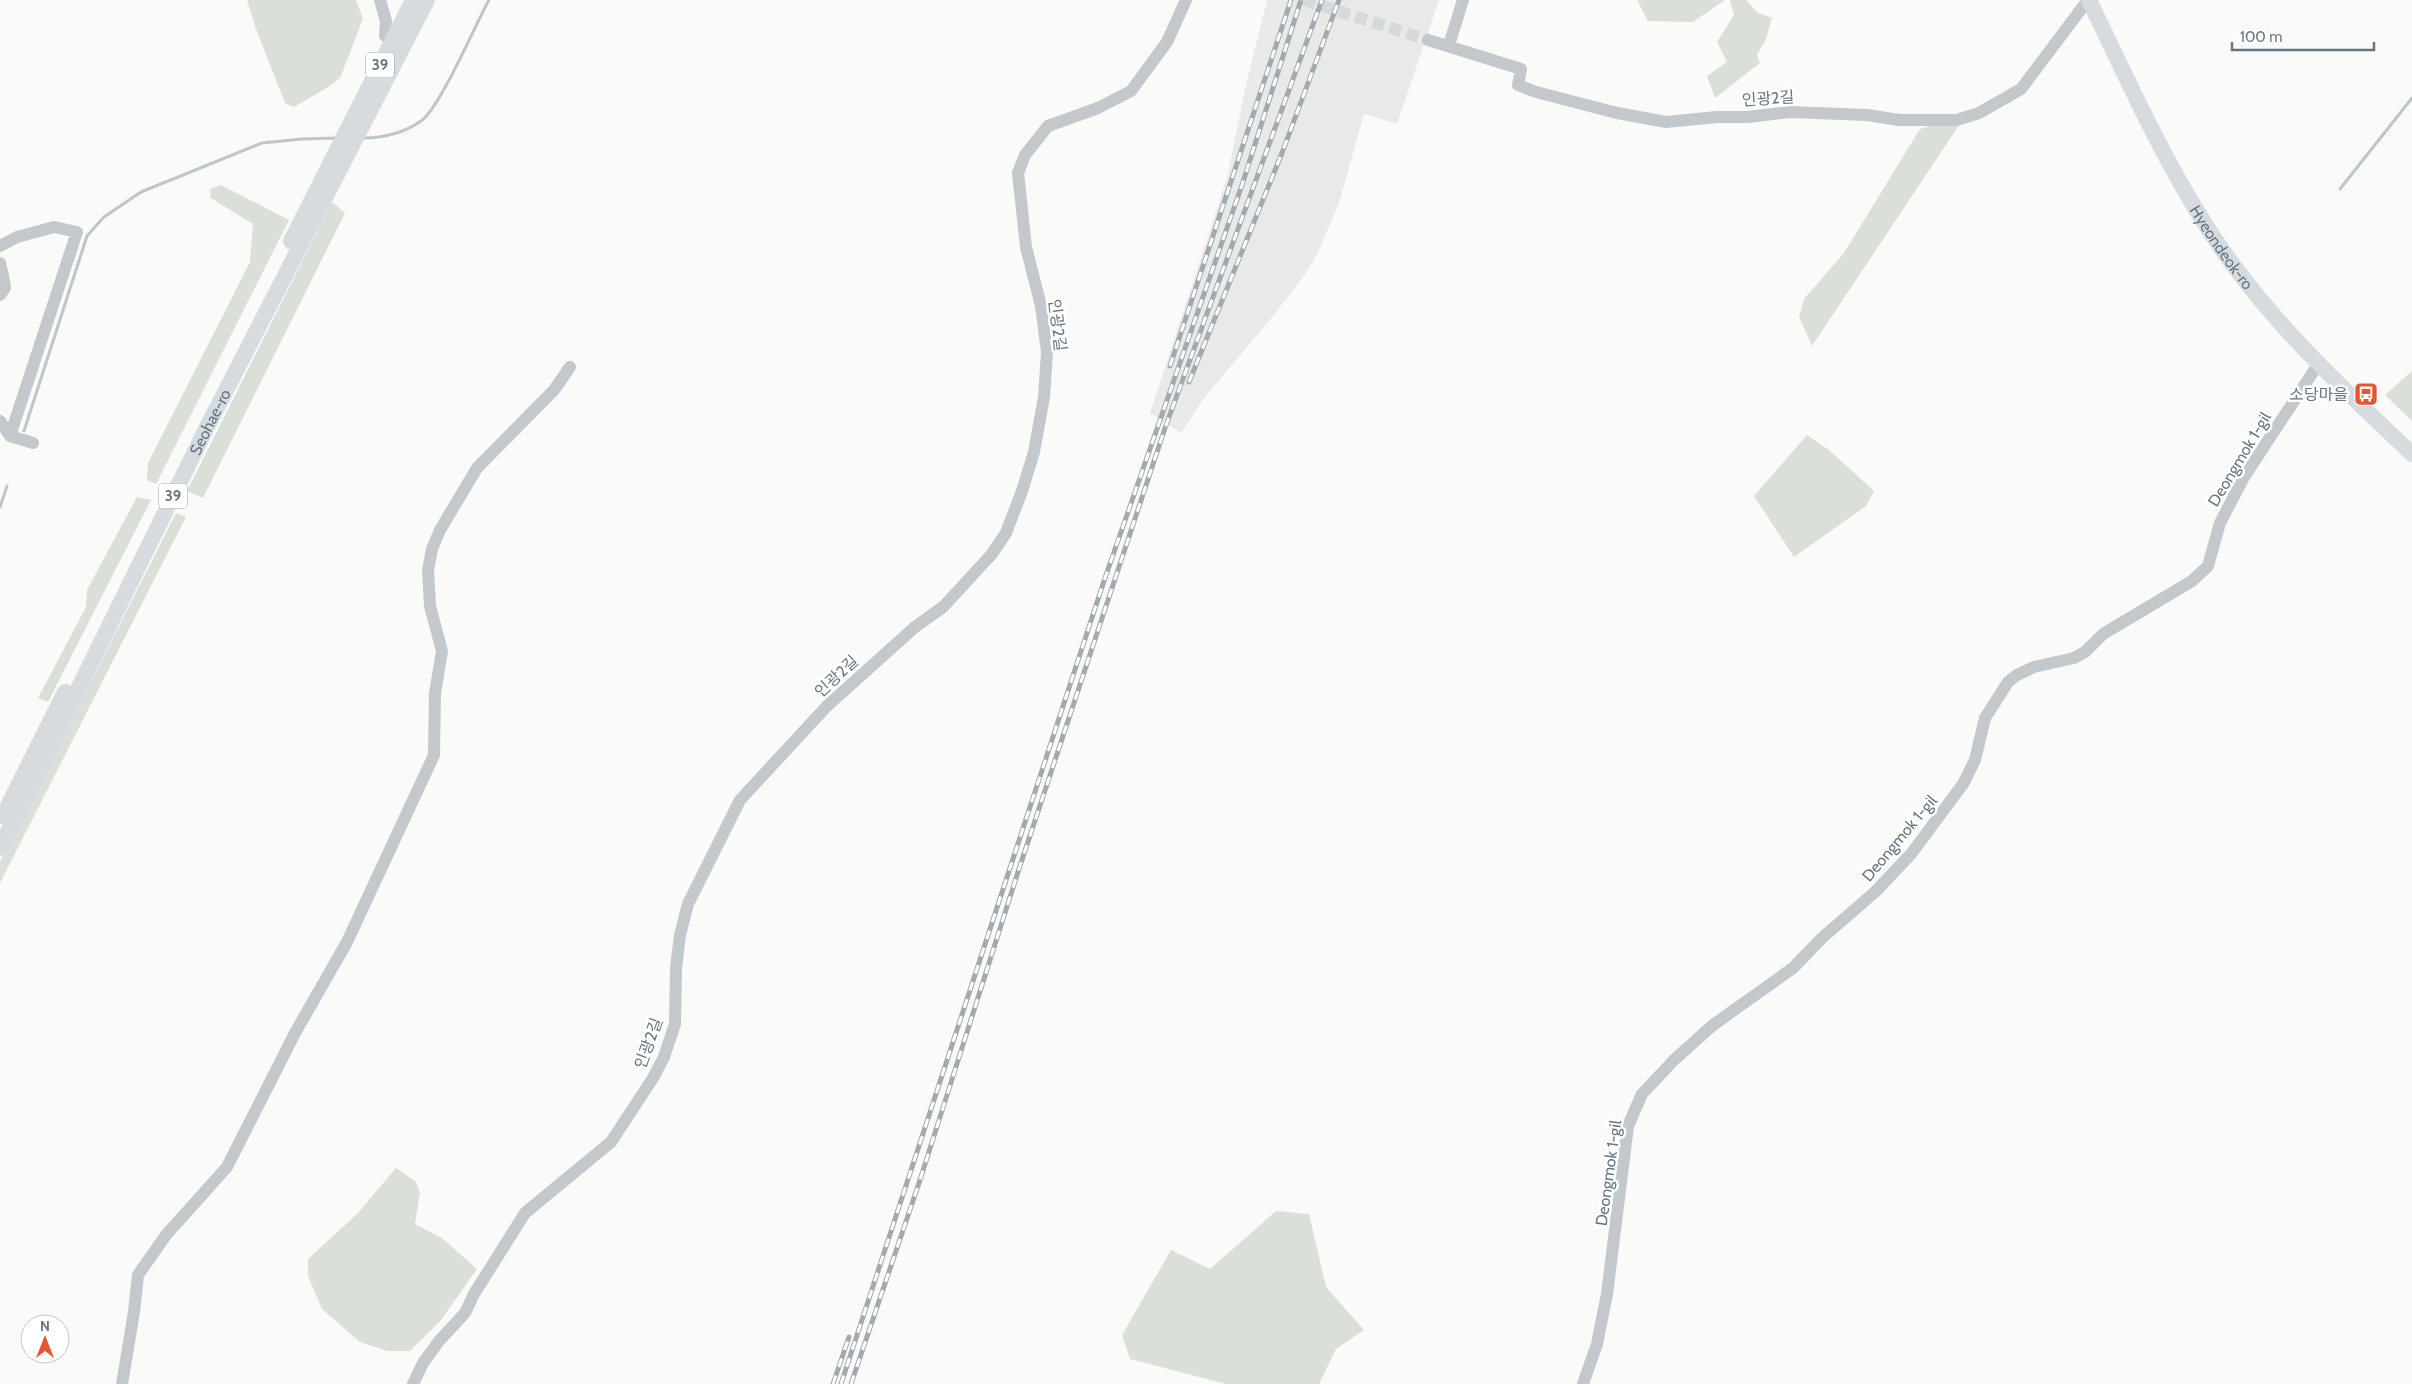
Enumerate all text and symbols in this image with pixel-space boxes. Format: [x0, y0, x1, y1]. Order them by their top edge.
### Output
scale bar [2232, 20, 2374, 52]
text: 100 m [2240, 28, 2282, 46]
road number: 39 [366, 52, 394, 78]
street label: 인광2길 [1741, 87, 1795, 110]
street label: Hyeondeok-ro [2186, 202, 2257, 294]
street label: 인광2길 [1045, 298, 1070, 352]
bus stop icon: 소당마을 [2353, 381, 2379, 407]
place label: 소당마을 [2289, 385, 2348, 404]
street label: Seohae-ro [186, 386, 235, 458]
street label: Deongmok 1-gil [2204, 409, 2275, 510]
road number: 39 [159, 484, 187, 508]
street label: 인광2길 [811, 651, 862, 701]
street label: Deongmok 1-gil [1858, 791, 1941, 885]
street label: 인광2길 [631, 1015, 666, 1071]
street label: Deongmok 1-gil [1592, 1119, 1625, 1227]
north arrow [20, 1314, 70, 1364]
text: N [40, 1317, 50, 1335]

